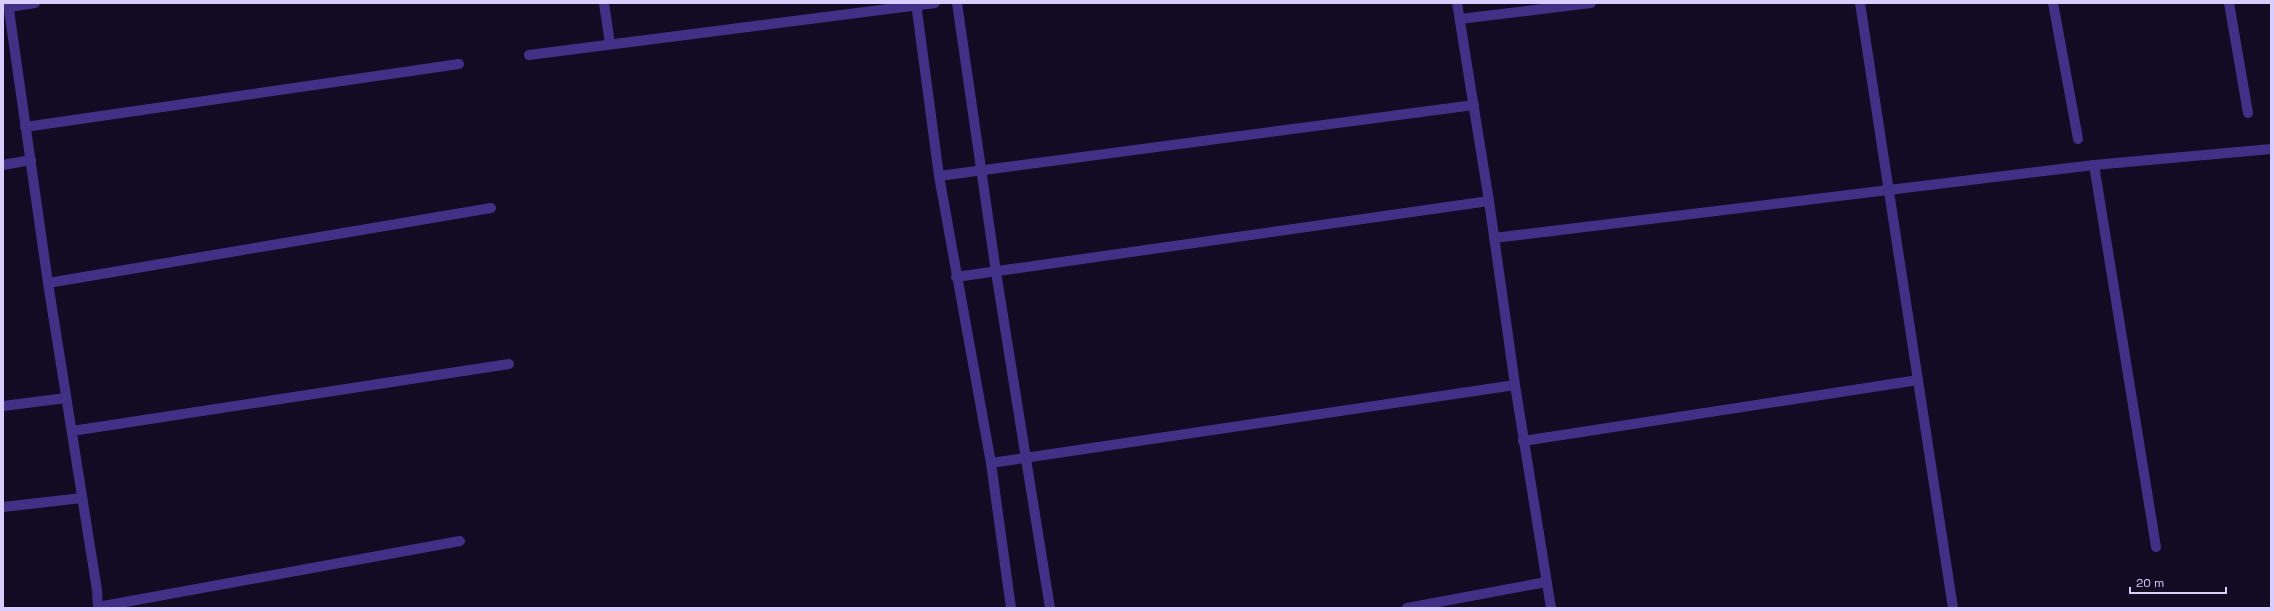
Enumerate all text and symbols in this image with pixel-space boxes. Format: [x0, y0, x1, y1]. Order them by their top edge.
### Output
scale bar [2130, 569, 2226, 595]
text: 20 m [2136, 575, 2164, 591]

